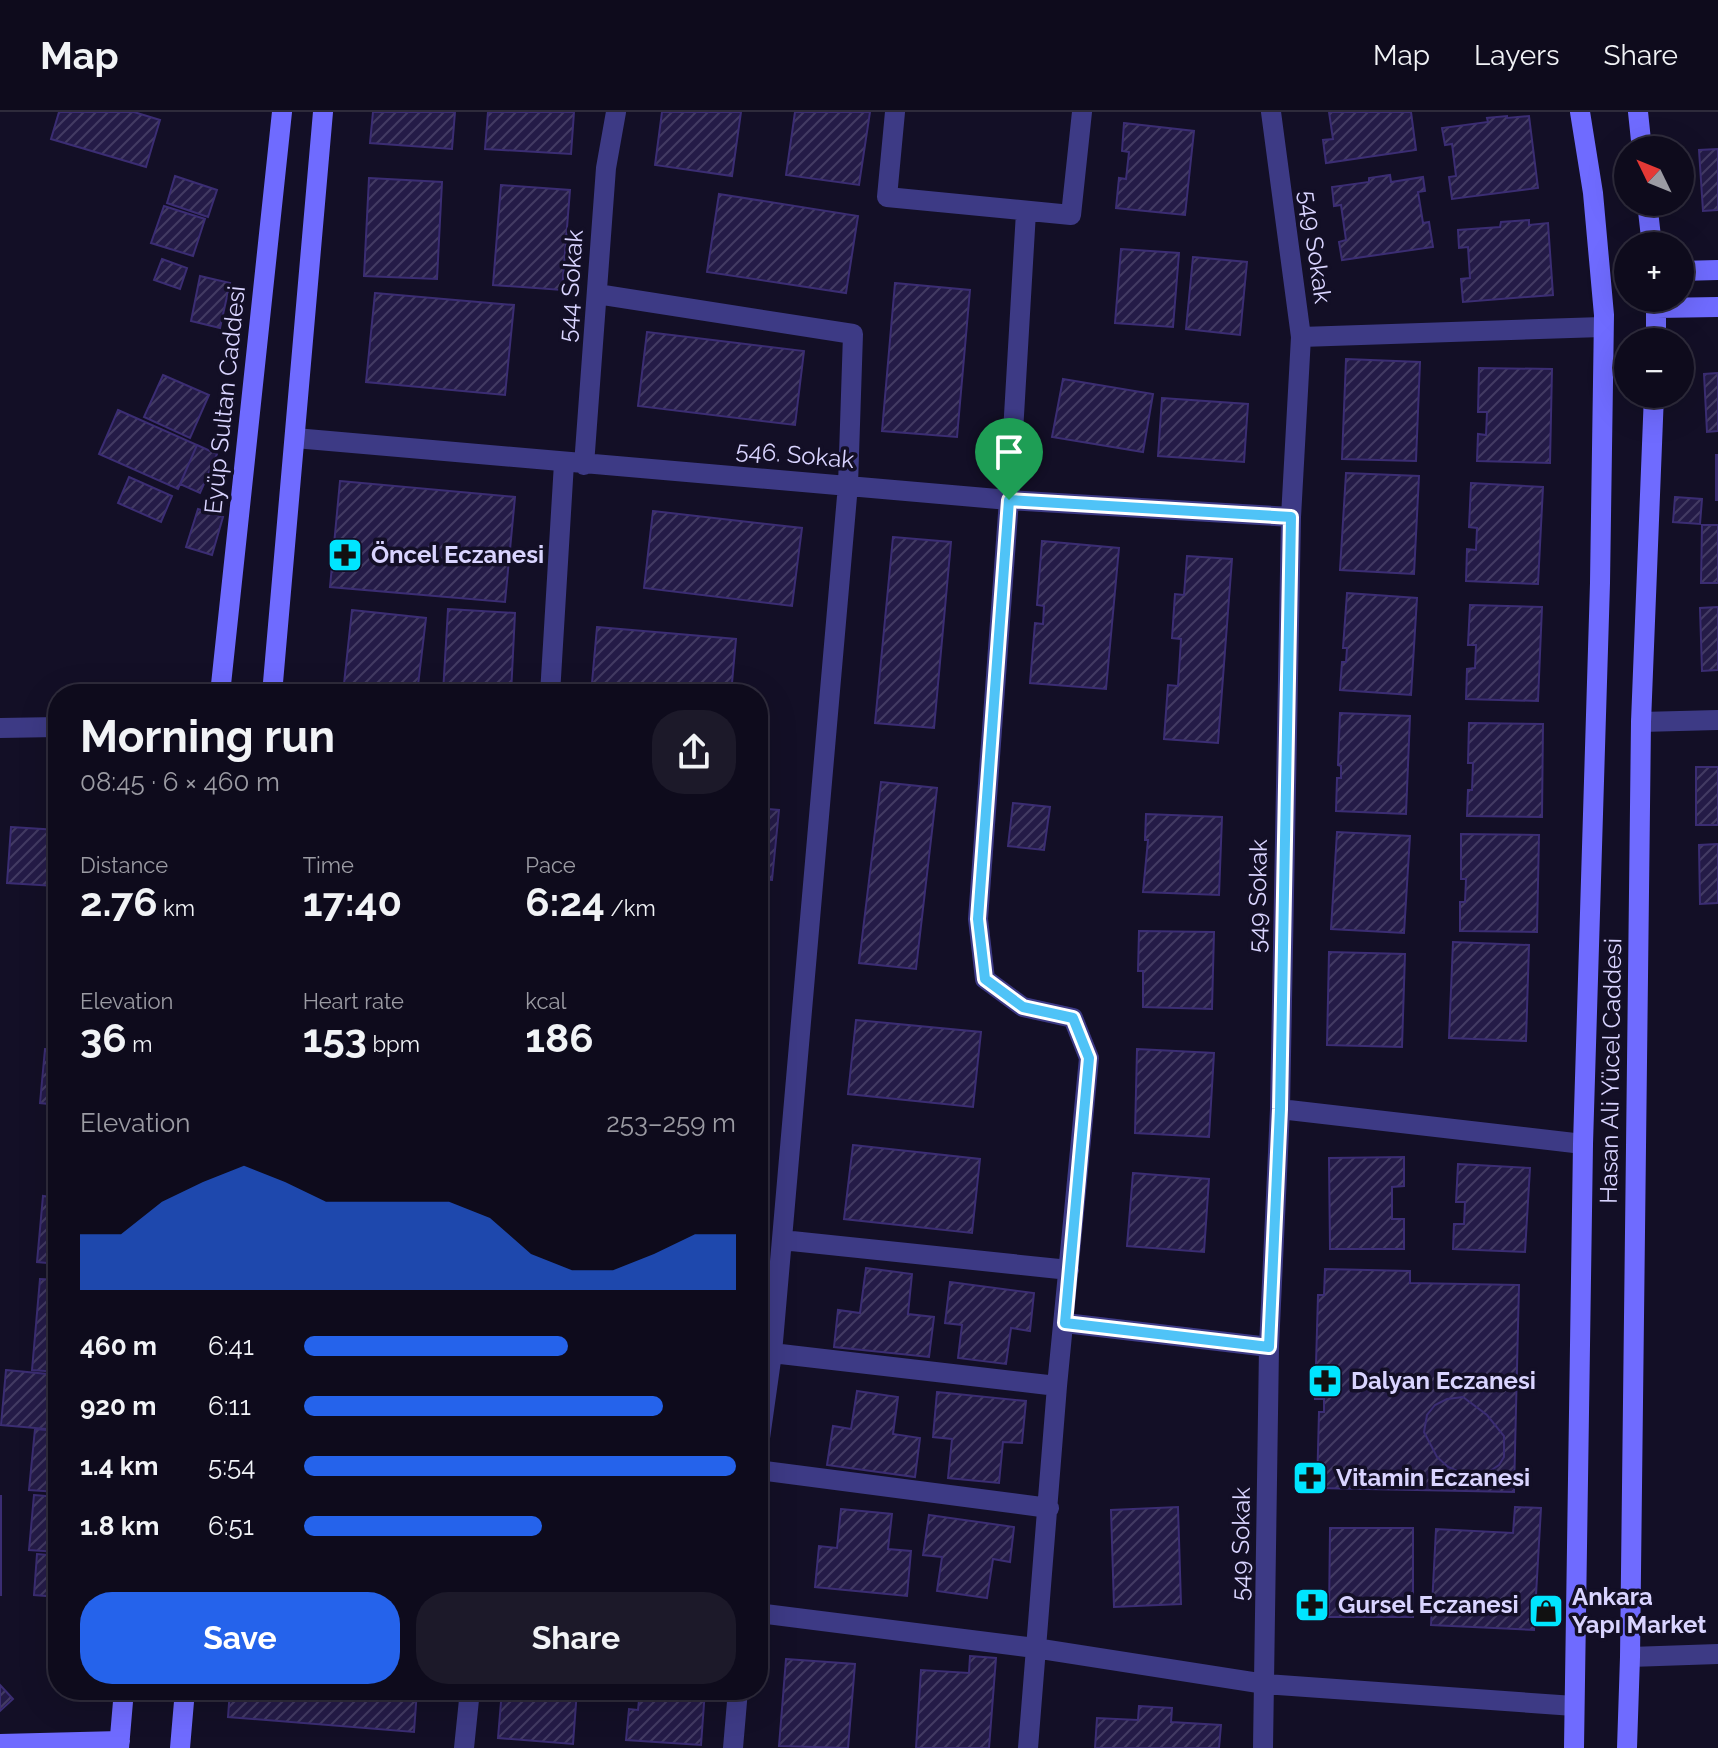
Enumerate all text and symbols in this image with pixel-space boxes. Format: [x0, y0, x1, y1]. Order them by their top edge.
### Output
text: Map [40, 33, 119, 78]
text: Map [1373, 39, 1430, 72]
text: Layers [1474, 39, 1560, 72]
text: Share [1604, 39, 1678, 72]
north arrow [1614, 136, 1694, 216]
map controls [1614, 136, 1694, 408]
street label: 549 Sokak [1293, 189, 1338, 306]
street label: 544 Sokak [552, 228, 589, 343]
button: + [1614, 232, 1694, 312]
street label: Eyüp Sultan Caddesi [198, 284, 251, 515]
button: − [1614, 328, 1694, 408]
pin [975, 418, 1043, 500]
icon: arrive [987, 430, 1031, 474]
street label: 546. Sokak [735, 435, 856, 474]
pharmacy icon: Öncel Eczanesi [326, 536, 364, 574]
place label: Öncel Eczanesi [371, 540, 544, 569]
button: share [652, 710, 736, 794]
text: Morning run [80, 711, 335, 762]
text: 08:45 · 6 × 460 m [80, 767, 280, 797]
street label: 549 Sokak [1242, 839, 1273, 953]
text: Distance [80, 852, 168, 878]
text: Time [303, 852, 354, 878]
text: Pace [525, 852, 576, 878]
text: 2.76 [80, 878, 158, 925]
text: 17:40 [303, 878, 402, 925]
text: 6:24 [525, 878, 605, 925]
text: km [158, 895, 195, 921]
text: /km [605, 895, 656, 921]
street label: Hasan Ali Yücel Caddesi [1594, 938, 1627, 1204]
text: Elevation [80, 988, 173, 1014]
text: Heart rate [303, 988, 404, 1014]
text: kcal [525, 988, 566, 1014]
text: 36 [80, 1014, 127, 1061]
text: 153 [303, 1014, 367, 1061]
text: 186 [525, 1014, 594, 1061]
text: m [127, 1031, 152, 1057]
text: bpm [367, 1031, 420, 1057]
text: Elevation [80, 1108, 190, 1138]
text: 253–259 m [606, 1108, 736, 1138]
text: 460 m [80, 1331, 157, 1361]
text: 6:41 [208, 1331, 254, 1361]
pharmacy icon: Dalyan Eczanesi [1306, 1362, 1344, 1400]
place label: Dalyan Eczanesi [1351, 1366, 1536, 1395]
text: 920 m [80, 1391, 156, 1421]
text: 6:11 [208, 1391, 251, 1421]
text: 1.4 km [80, 1451, 159, 1481]
text: 5:54 [208, 1451, 255, 1481]
pharmacy icon: Vitamin Eczanesi [1291, 1459, 1329, 1497]
place label: Vitamin Eczanesi [1336, 1463, 1530, 1492]
street label: 549 Sokak [1225, 1487, 1256, 1601]
text: 1.8 km [80, 1511, 159, 1541]
text: 6:51 [208, 1511, 254, 1541]
place label: Ankara Yapı Market [1572, 1582, 1706, 1639]
pharmacy icon: Gursel Eczanesi [1293, 1586, 1331, 1624]
place label: Gursel Eczanesi [1338, 1590, 1519, 1619]
button: Save [80, 1592, 400, 1684]
button: Share [416, 1592, 736, 1684]
shop icon: Ankara Yapı Market [1527, 1592, 1565, 1630]

